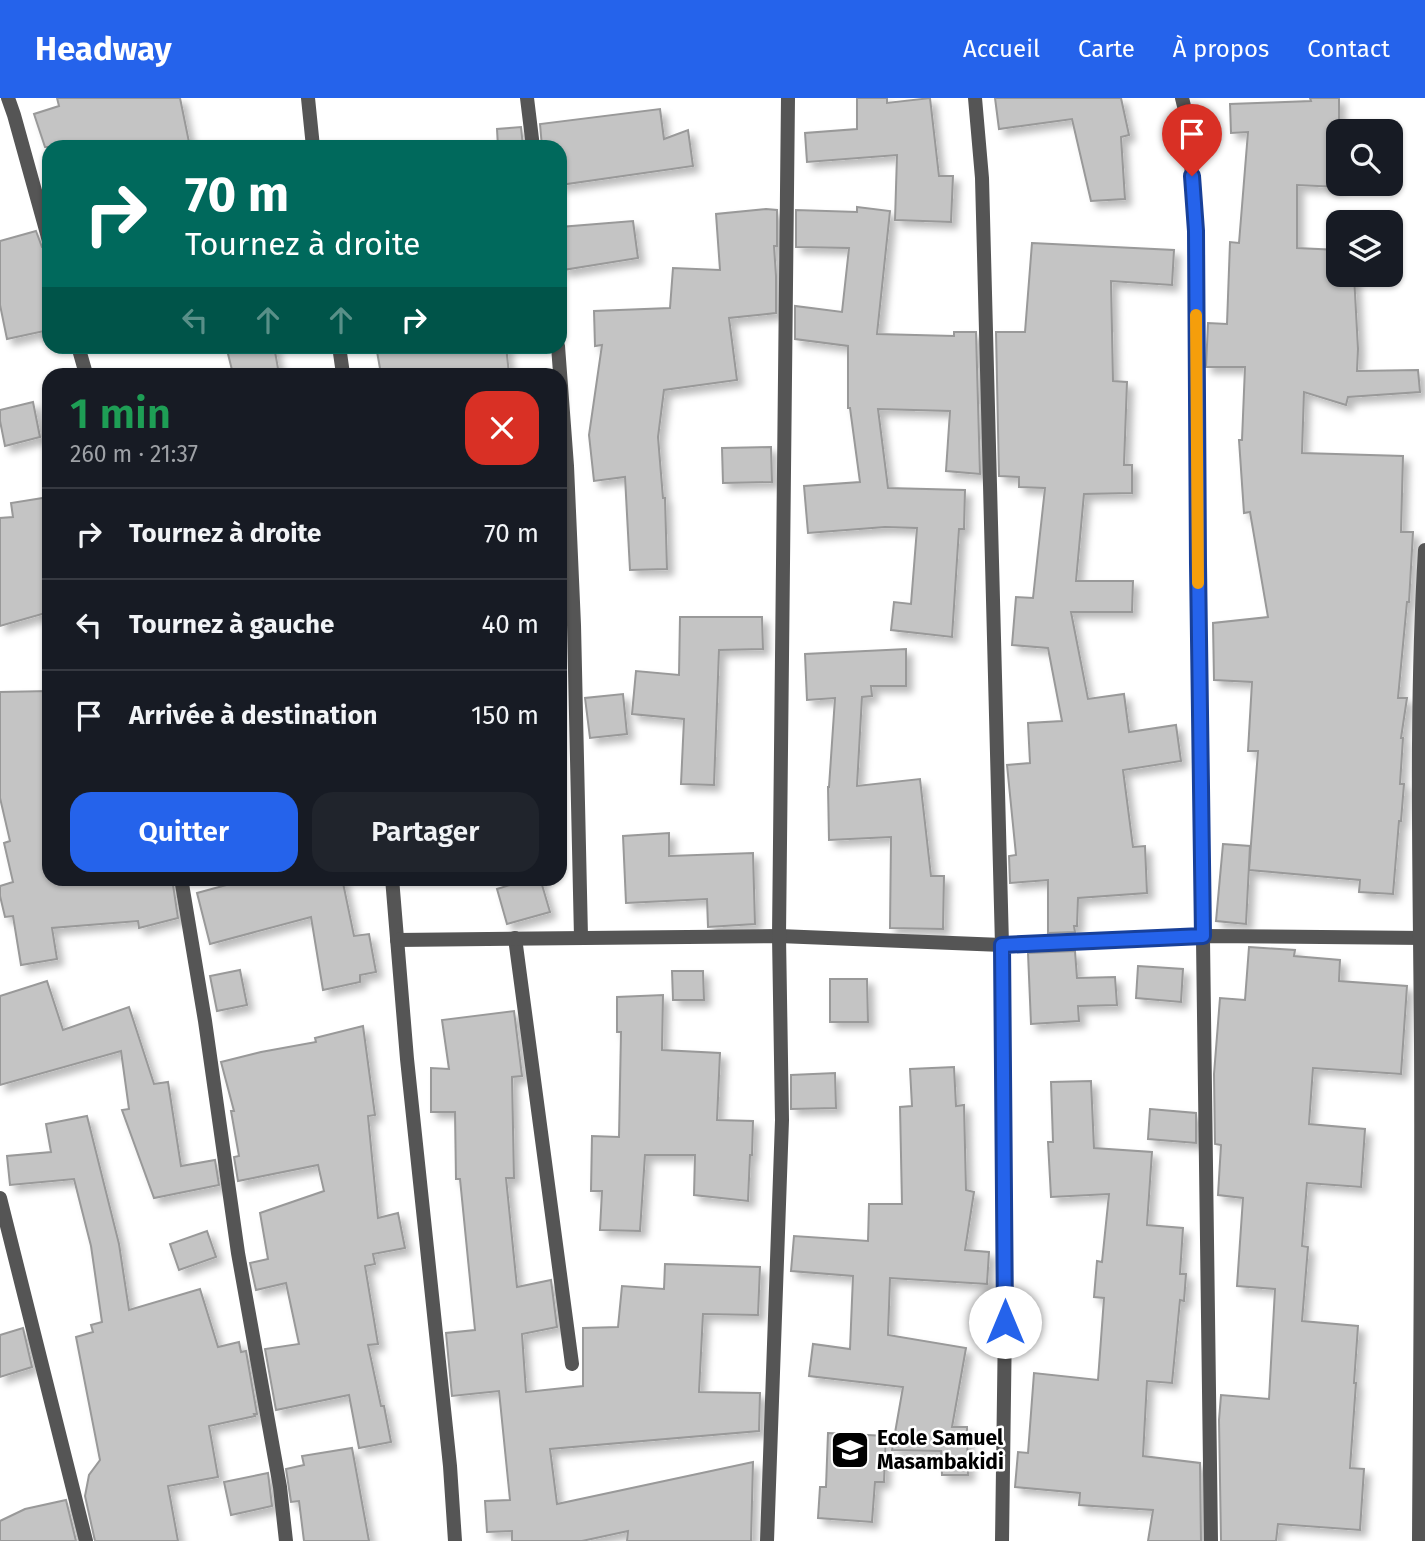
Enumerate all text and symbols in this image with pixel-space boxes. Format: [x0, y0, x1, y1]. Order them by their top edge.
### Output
text: Headway [35, 29, 172, 69]
text: Accueil [963, 35, 1040, 63]
text: Carte [1078, 35, 1135, 63]
text: À propos [1173, 35, 1269, 63]
text: Contact [1307, 35, 1390, 63]
pin [1162, 104, 1222, 176]
icon: arrive [1173, 115, 1211, 153]
map controls [1326, 119, 1403, 287]
button: search [1326, 119, 1403, 196]
text: 70 m [185, 165, 289, 224]
icon: right [70, 168, 161, 259]
button: layers [1326, 210, 1403, 287]
text: Tournez à droite [185, 225, 421, 263]
icon: left [176, 301, 214, 339]
icon: ahead [249, 301, 287, 339]
icon: ahead [322, 301, 360, 339]
icon: right [395, 301, 433, 339]
text: 1 min [70, 389, 171, 439]
button: close [465, 391, 539, 465]
text: 260 m · 21:37 [70, 440, 198, 468]
icon: right [70, 515, 108, 553]
text: Tournez à droite [129, 518, 321, 549]
text: 70 m [484, 518, 539, 549]
icon: left [70, 606, 108, 644]
text: Tournez à gauche [129, 609, 334, 640]
text: 40 m [481, 609, 539, 640]
icon: arrive [70, 697, 108, 735]
text: Arrivée à destination [129, 700, 378, 731]
text: 150 m [471, 700, 539, 731]
button: Quitter [70, 792, 298, 872]
button: Partager [312, 792, 539, 872]
position arrow [968, 1285, 1042, 1359]
place label: Ecole Samuel Masambakidi [877, 1425, 1004, 1475]
school or university icon: Ecole Samuel Masambakidi [829, 1429, 871, 1471]

